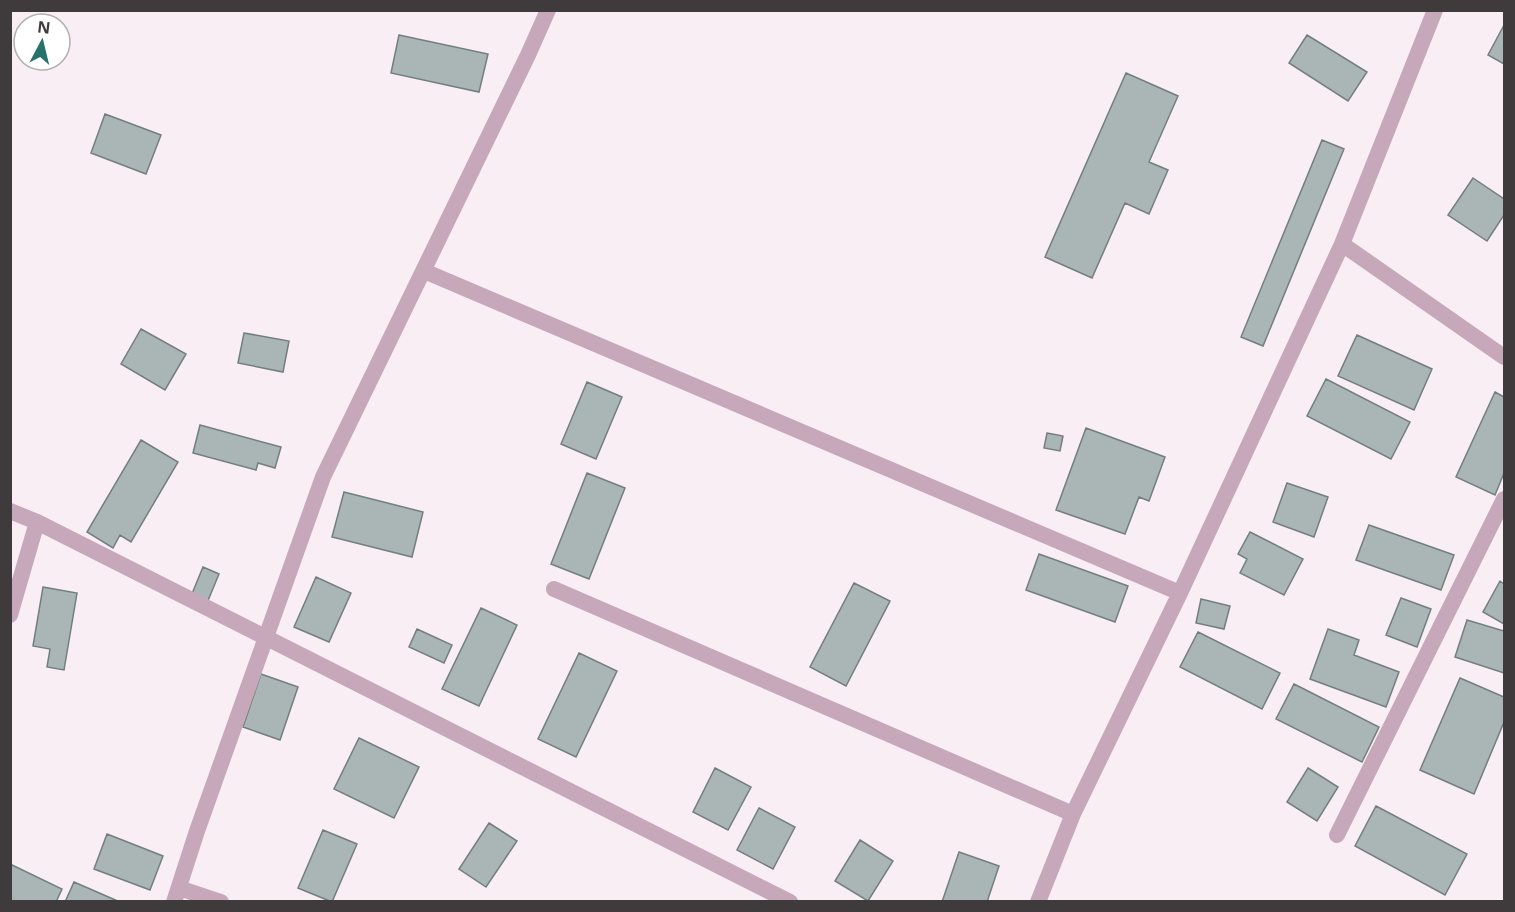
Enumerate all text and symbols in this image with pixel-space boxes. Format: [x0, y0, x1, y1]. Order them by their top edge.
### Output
north arrow [12, 12, 72, 72]
text: N [36, 15, 52, 39]

